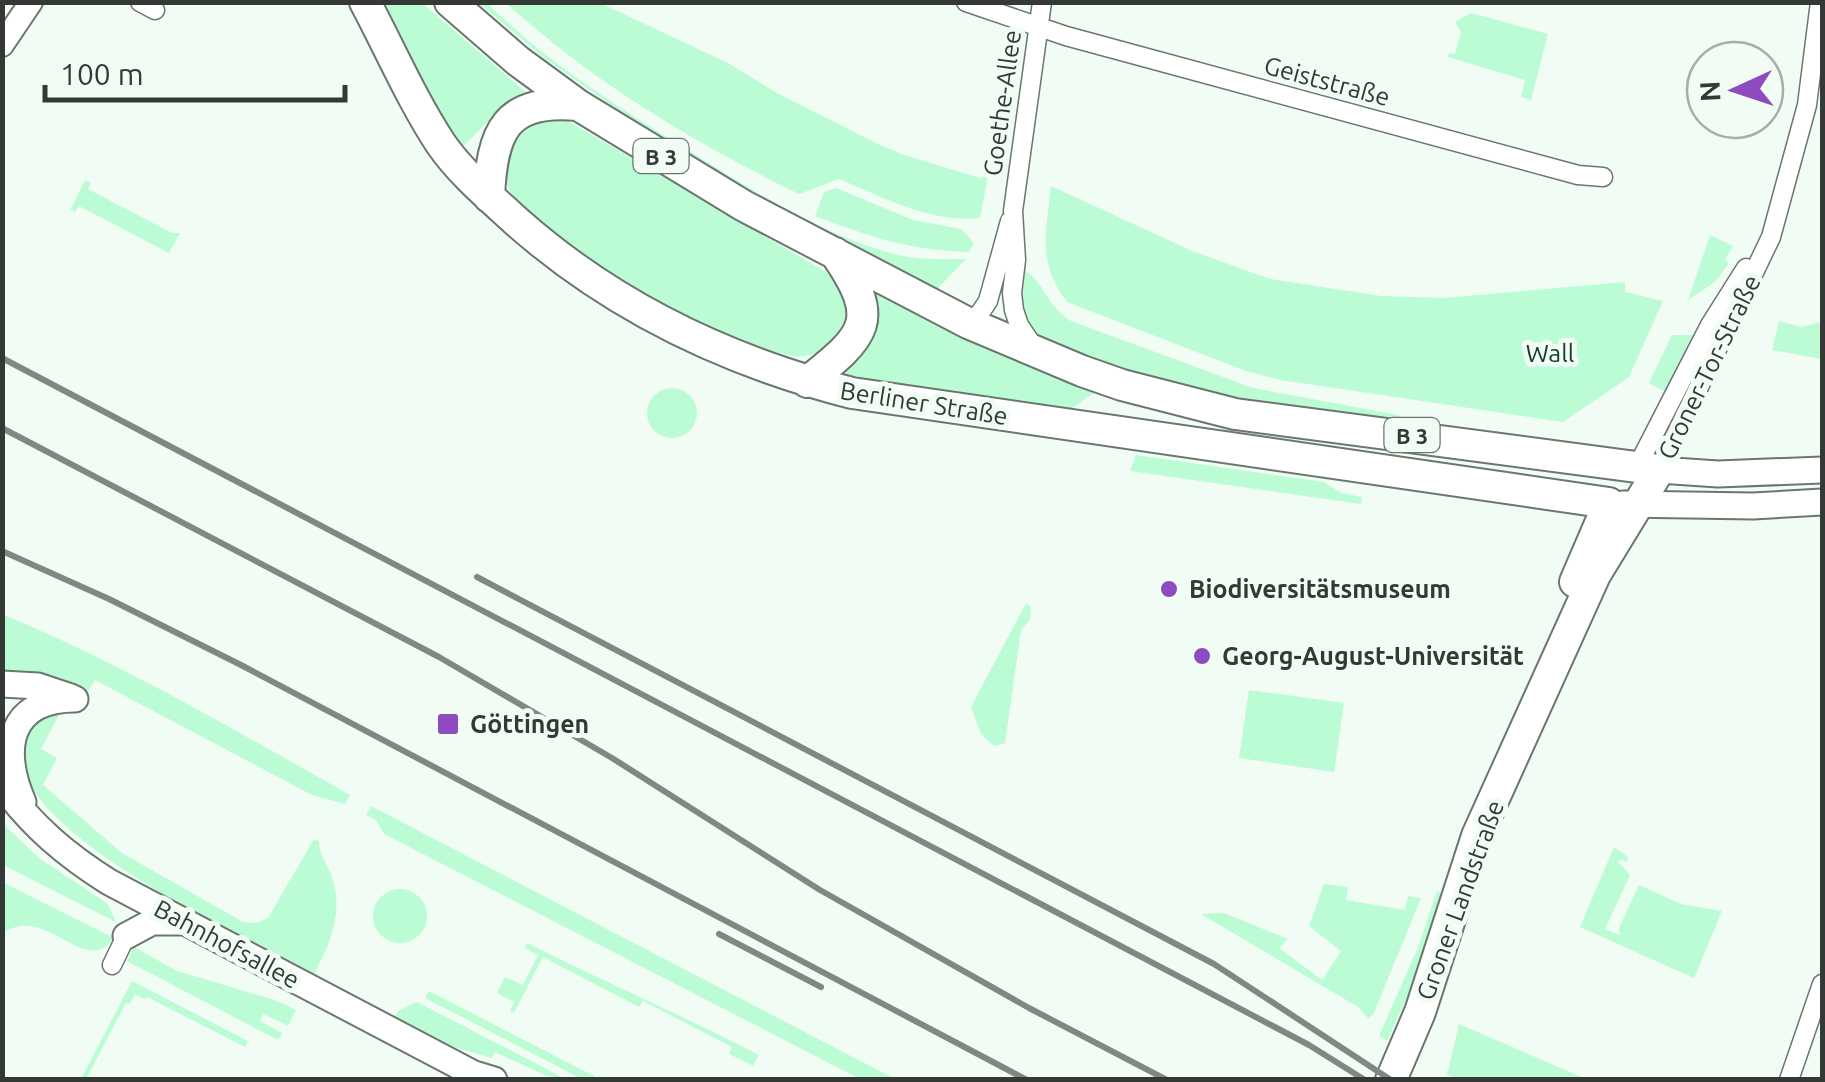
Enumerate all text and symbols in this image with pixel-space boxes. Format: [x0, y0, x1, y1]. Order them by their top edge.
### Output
street label: Goethe-Allee [978, 28, 1026, 178]
scale bar [45, 40, 345, 102]
north arrow [1685, 40, 1785, 140]
street label: Geiststraße [1261, 51, 1393, 111]
text: 100 m [60, 57, 144, 91]
text: N [1694, 80, 1726, 103]
road number: B 3 [634, 139, 688, 173]
street label: Groner-Tor-Straße [1652, 270, 1766, 464]
park label: Wall [1526, 339, 1574, 367]
street label: Berliner Straße [838, 376, 1010, 430]
road number: B 3 [1384, 418, 1440, 452]
place label: Biodiversitätsmuseum [1189, 575, 1451, 603]
marker: Biodiversitätsmuseum [1158, 578, 1180, 600]
place label: Georg-August-Universität [1222, 642, 1524, 670]
marker: Georg-August-Universität [1191, 645, 1213, 667]
place label: Göttingen [470, 710, 589, 738]
marker: Göttingen [435, 711, 461, 737]
street label: Groner Landstraße [1411, 796, 1509, 1004]
street label: Bahnhofsallee [150, 894, 304, 994]

